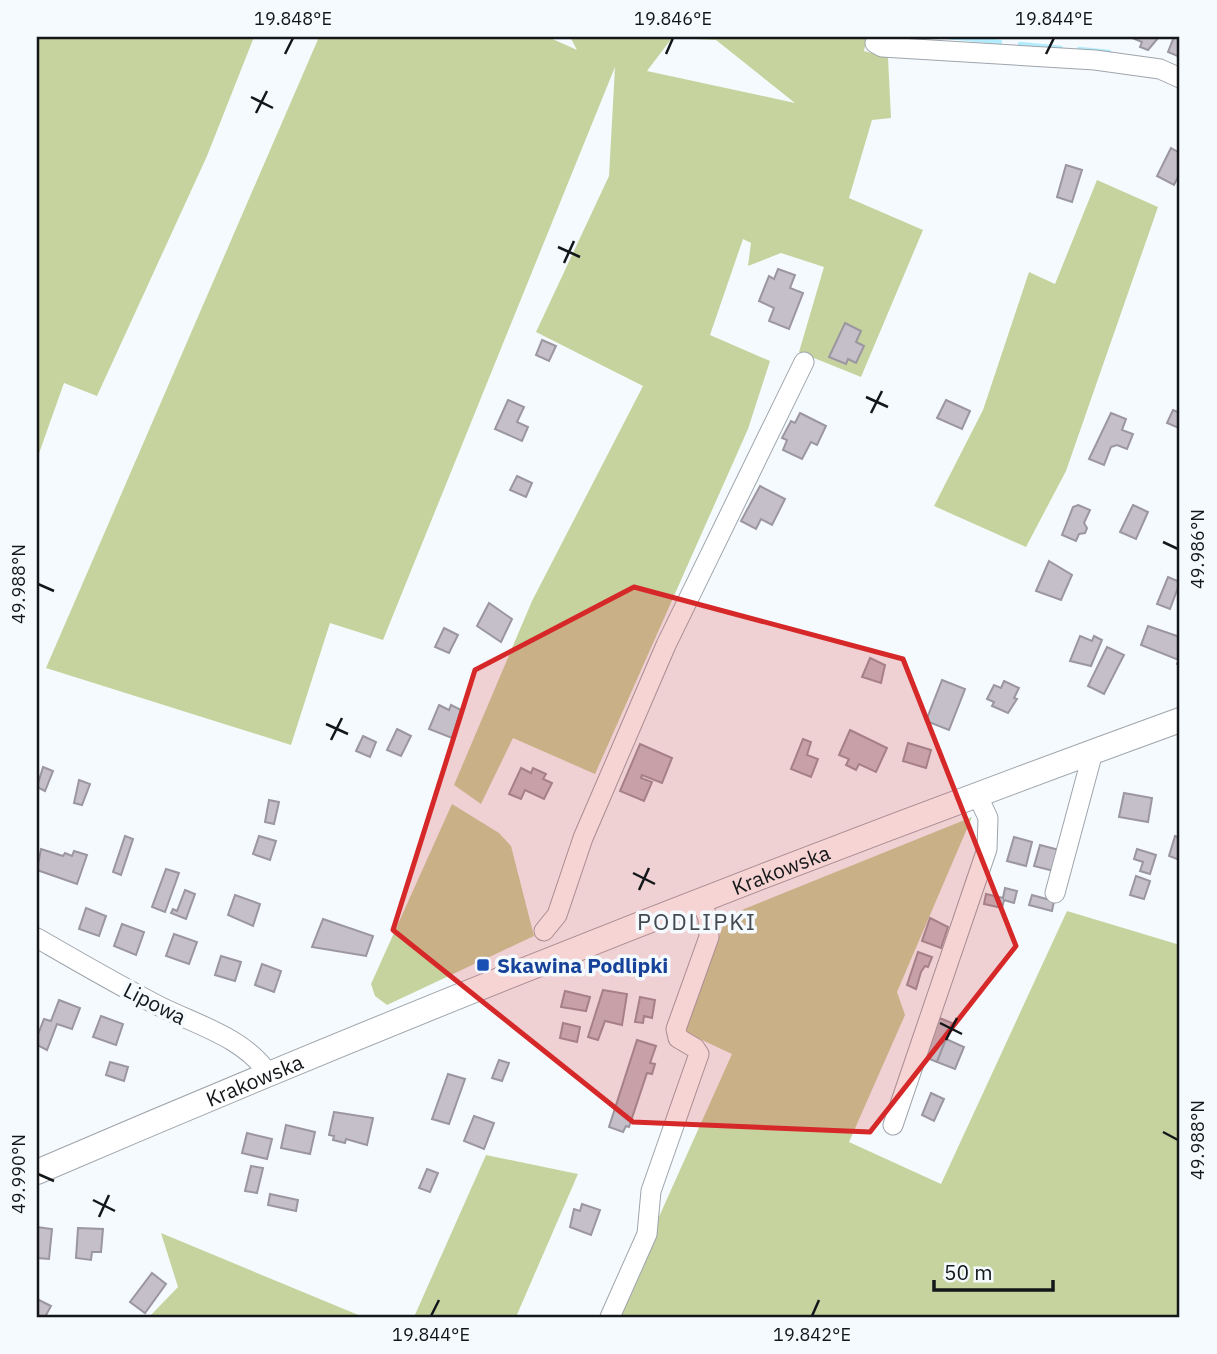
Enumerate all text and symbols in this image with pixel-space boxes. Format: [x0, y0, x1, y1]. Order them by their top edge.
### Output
text: 19.848°E [254, 7, 332, 30]
text: 19.846°E [634, 7, 712, 30]
text: 19.844°E [1015, 7, 1093, 30]
text: 49.986°N [1186, 509, 1209, 589]
text: 49.988°N [7, 544, 30, 624]
street label: Krakowska [728, 838, 834, 901]
district label: PODLIPKI [637, 906, 757, 936]
place label: Skawina Podlipki [497, 951, 668, 979]
marker: Skawina Podlipki [475, 957, 491, 973]
street label: Lipowa [119, 975, 191, 1031]
street label: Krakowska [202, 1047, 307, 1113]
text: 49.988°N [1186, 1100, 1209, 1180]
text: 49.990°N [7, 1134, 30, 1214]
scale bar [934, 1249, 1052, 1293]
text: 50 m [944, 1258, 993, 1286]
text: 19.844°E [392, 1323, 470, 1346]
text: 19.842°E [773, 1323, 851, 1346]

